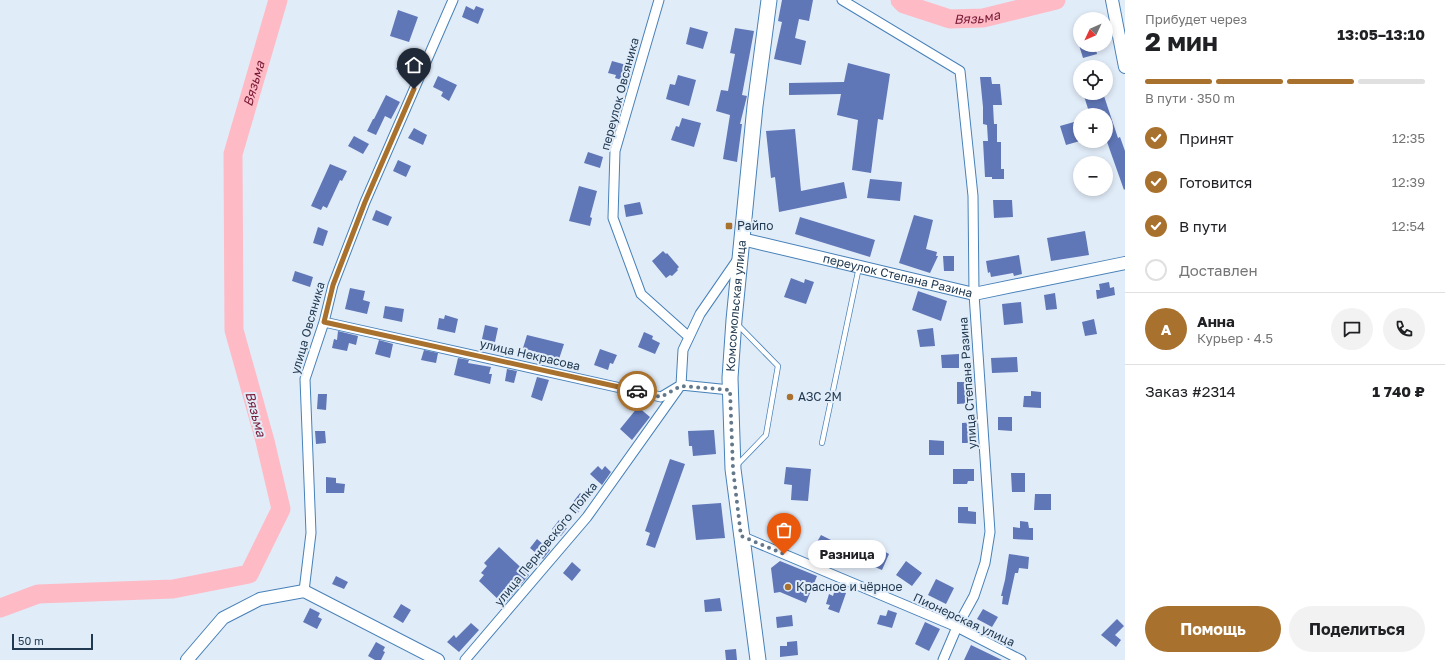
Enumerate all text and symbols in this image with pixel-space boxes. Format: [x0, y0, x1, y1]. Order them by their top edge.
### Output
water label: Вязьма [954, 6, 1002, 27]
text: Прибудет через [1145, 11, 1247, 27]
north arrow [1073, 12, 1113, 52]
map controls [1073, 12, 1113, 196]
text: 13:05–13:10 [1337, 25, 1425, 43]
text: 2 мин [1145, 26, 1218, 57]
street label: переулок Овсяника [597, 36, 642, 152]
pin [397, 48, 431, 89]
icon: home [403, 54, 425, 76]
water label: Вязьма [239, 58, 268, 108]
button: locate [1073, 60, 1113, 100]
text: В пути · 350 m [1145, 90, 1235, 106]
button: + [1073, 108, 1113, 148]
icon: check [1145, 127, 1167, 149]
text: Принят [1179, 129, 1234, 147]
text: 12:35 [1392, 130, 1425, 146]
button: − [1073, 156, 1113, 196]
icon: check [1145, 171, 1167, 193]
text: Готовится [1179, 173, 1252, 191]
text: 12:39 [1392, 174, 1425, 190]
icon: check [1145, 215, 1167, 237]
text: В пути [1179, 217, 1227, 235]
place label: Райпо [737, 218, 773, 233]
text: 12:54 [1392, 218, 1425, 234]
marker: Райпо [724, 221, 734, 231]
street label: Комсомольская улица [722, 239, 749, 372]
street label: переулок Степана Разина [821, 250, 974, 300]
text: Доставлен [1179, 261, 1258, 279]
street label: улица Овсяника [287, 280, 328, 376]
button: chat [1331, 308, 1373, 350]
button: phone [1383, 308, 1425, 350]
text: Анна [1197, 312, 1235, 330]
street label: улица Степана Разина [955, 316, 980, 450]
text: А [1161, 320, 1171, 338]
text: Курьер · 4.5 [1197, 330, 1273, 346]
street label: улица Некрасова [478, 336, 582, 373]
courier [617, 371, 657, 411]
icon: car [626, 380, 648, 402]
text: Заказ #2314 [1145, 382, 1236, 400]
text: 1 740 ₽ [1372, 382, 1425, 400]
place label: АЗС 2М [798, 389, 842, 404]
water label: Вязьма [242, 390, 270, 439]
marker: АЗС 2М [785, 392, 795, 402]
street label: улица Перновского Полка [491, 479, 600, 609]
pin [767, 513, 801, 554]
icon: bag [773, 519, 795, 541]
callout: Разница [808, 540, 886, 568]
text: Разница [820, 546, 874, 562]
place label: Красное и чёрное [796, 579, 902, 594]
marker: Красное и чёрное [783, 582, 793, 592]
street label: Пионерская улица [911, 589, 1017, 650]
button: Помощь [1145, 606, 1281, 652]
button: Поделиться [1289, 606, 1425, 652]
scale bar [12, 632, 93, 651]
text: 50 m [18, 634, 44, 647]

